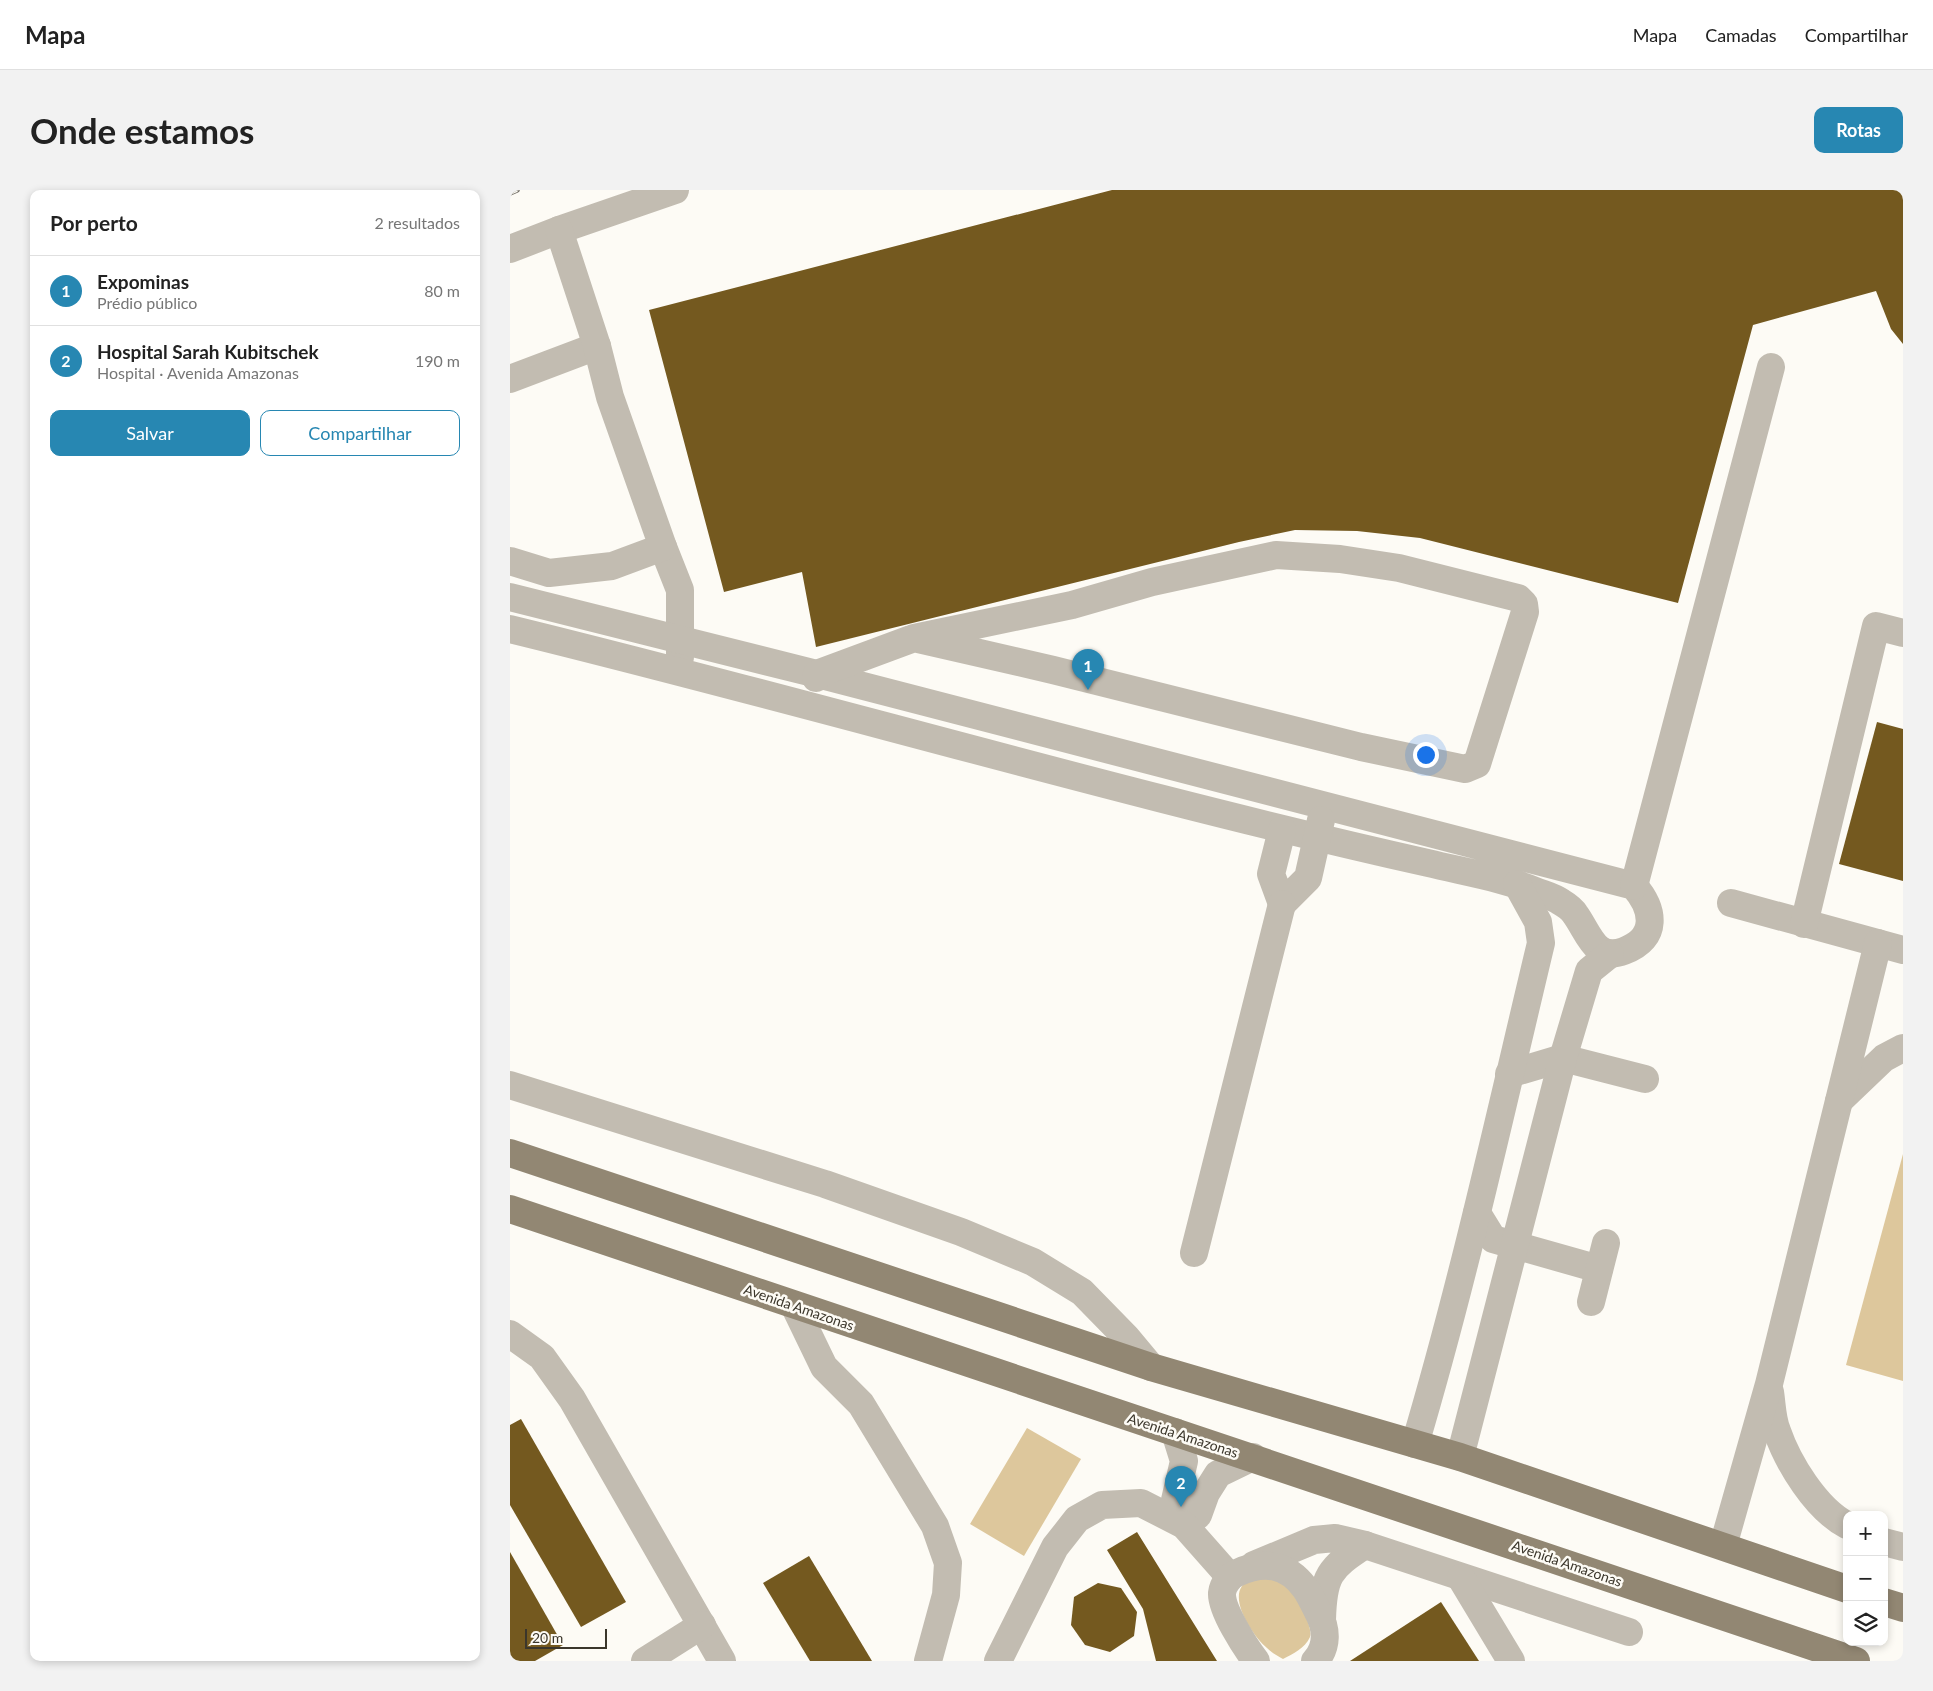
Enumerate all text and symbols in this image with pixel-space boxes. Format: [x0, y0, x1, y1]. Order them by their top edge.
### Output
text: Mapa [25, 20, 85, 49]
text: Mapa [1633, 24, 1677, 46]
text: Camadas [1705, 24, 1777, 46]
text: Compartilhar [1805, 24, 1908, 46]
button: Rotas [1814, 107, 1903, 153]
text: Onde estamos [30, 109, 254, 151]
text: Por perto [50, 210, 138, 235]
text: 2 resultados [374, 213, 460, 232]
text: Expominas [97, 270, 189, 293]
text: 1 [61, 281, 71, 300]
text: 80 m [424, 281, 460, 300]
text: Prédio público [97, 293, 197, 312]
text: Hospital Sarah Kubitschek [97, 340, 319, 363]
text: 2 [61, 351, 71, 370]
text: 190 m [415, 351, 460, 370]
text: Hospital · Avenida Amazonas [97, 363, 299, 382]
button: Salvar [50, 410, 250, 456]
button: Compartilhar [260, 410, 460, 456]
pin: 1 [1072, 649, 1104, 690]
your location [1413, 742, 1439, 768]
street label: Avenida Amazonas [742, 1280, 856, 1334]
street label: Avenida Amazonas [1126, 1409, 1240, 1461]
pin: 2 [1165, 1466, 1197, 1507]
map controls [1843, 1511, 1888, 1646]
button: + [1843, 1511, 1888, 1556]
street label: Avenida Amazonas [1510, 1536, 1624, 1590]
button: − [1843, 1556, 1888, 1601]
button: layers [1843, 1601, 1888, 1646]
scale bar [525, 1626, 608, 1649]
text: 20 m [532, 1629, 563, 1646]

